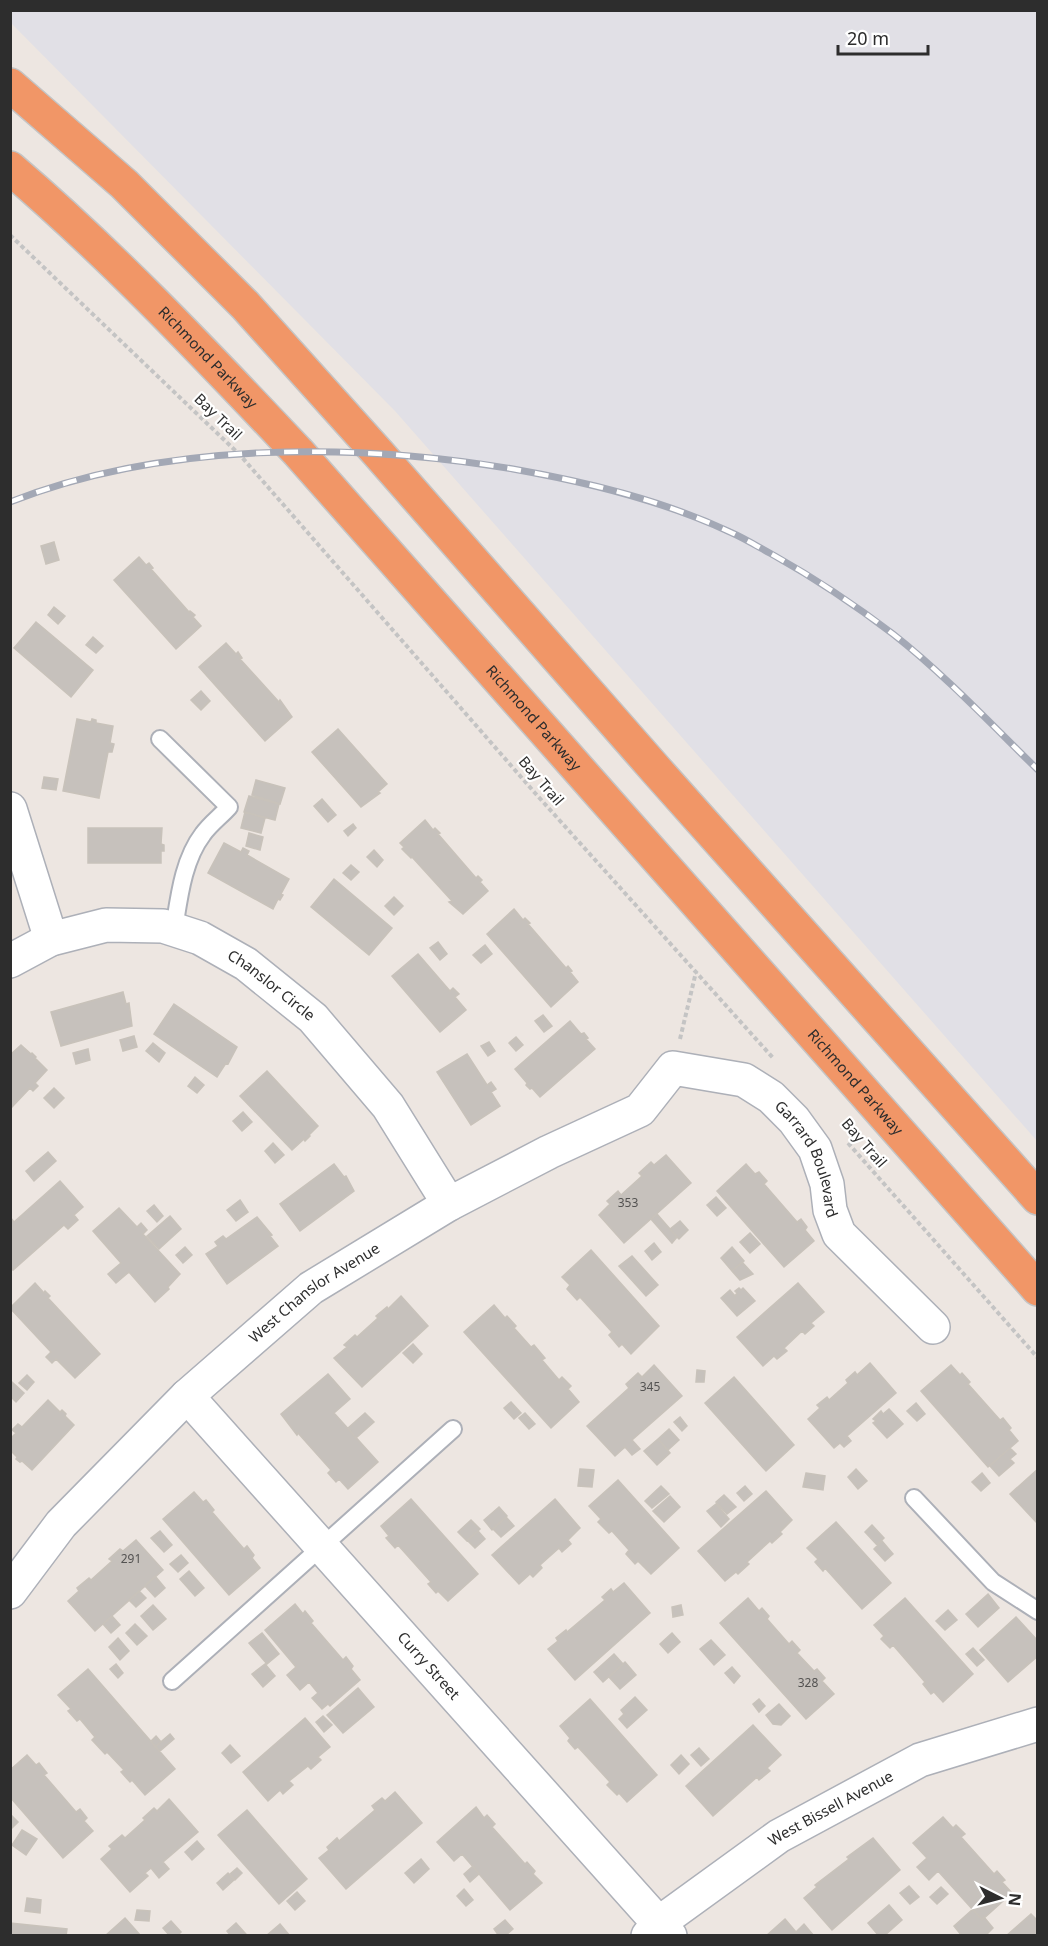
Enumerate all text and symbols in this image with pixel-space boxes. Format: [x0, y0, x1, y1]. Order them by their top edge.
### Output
scale bar [838, 18, 928, 56]
text: 20 m [847, 26, 889, 50]
street label: Richmond Parkway [154, 301, 263, 413]
street label: Bay Trail [190, 388, 247, 444]
street label: Richmond Parkway [482, 660, 586, 775]
street label: Bay Trail [515, 751, 569, 809]
street label: Chanslor Circle [224, 945, 320, 1025]
street label: Richmond Parkway [804, 1025, 908, 1139]
street label: Garrard Boulevard [771, 1096, 843, 1220]
street label: Bay Trail [838, 1113, 892, 1171]
house number: 353 [618, 1194, 638, 1211]
street label: West Chanslor Avenue [244, 1238, 383, 1347]
house number: 345 [640, 1378, 660, 1395]
house number: 291 [121, 1550, 141, 1567]
street label: Curry Street [393, 1627, 465, 1704]
house number: 328 [798, 1674, 818, 1691]
street label: West Bissell Avenue [764, 1765, 896, 1850]
north arrow [970, 1868, 1030, 1928]
text: N [1003, 1892, 1027, 1907]

